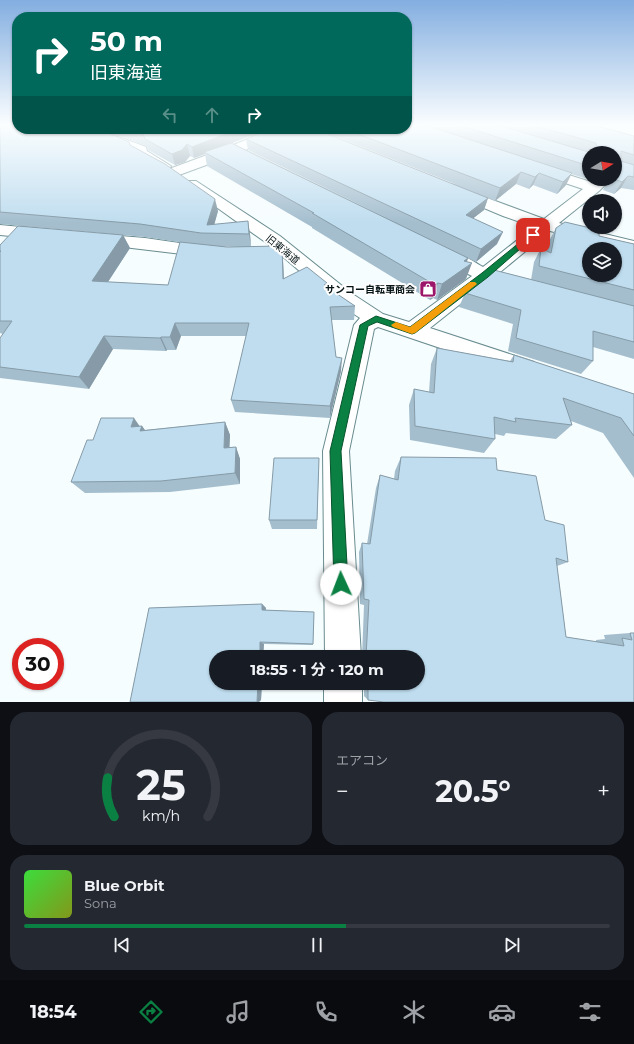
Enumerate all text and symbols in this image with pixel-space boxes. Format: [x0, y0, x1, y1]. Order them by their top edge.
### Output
text: 50 m [90, 24, 163, 58]
icon: right [24, 28, 76, 80]
text: 旧東海道 [90, 62, 162, 84]
icon: left [159, 104, 181, 126]
icon: ahead [201, 104, 223, 126]
icon: right [243, 104, 265, 126]
north arrow [582, 146, 622, 186]
map controls [582, 146, 622, 282]
button: sound [582, 194, 622, 234]
pin [516, 218, 550, 252]
icon: arrive [522, 224, 544, 246]
street label: 旧東海道 [263, 232, 302, 267]
button: layers [582, 242, 622, 282]
shop icon: サンコー自転車商会 [418, 279, 438, 299]
place label: サンコー自転車商会 [325, 283, 415, 296]
position arrow [320, 563, 362, 605]
speed limit sign: 30 [12, 638, 64, 690]
text: 18:55 · 1 分 · 120 m [250, 660, 384, 679]
text: エアコン [336, 752, 388, 768]
text: 25 [136, 759, 186, 809]
text: 20.5° [435, 773, 511, 810]
text: − [336, 778, 349, 805]
text: + [597, 778, 610, 805]
text: km/h [142, 806, 180, 824]
text: Blue Orbit [84, 876, 164, 895]
text: Sona [84, 895, 117, 911]
icon: previous [111, 934, 133, 956]
icon: pause [306, 934, 328, 956]
icon: next [501, 934, 523, 956]
icon: directions [137, 998, 165, 1026]
icon: music [224, 998, 252, 1026]
icon: phone [312, 998, 340, 1026]
icon: climate [400, 998, 428, 1026]
icon: car [488, 998, 516, 1026]
icon: filters [576, 998, 604, 1026]
text: 18:54 [30, 1001, 77, 1023]

